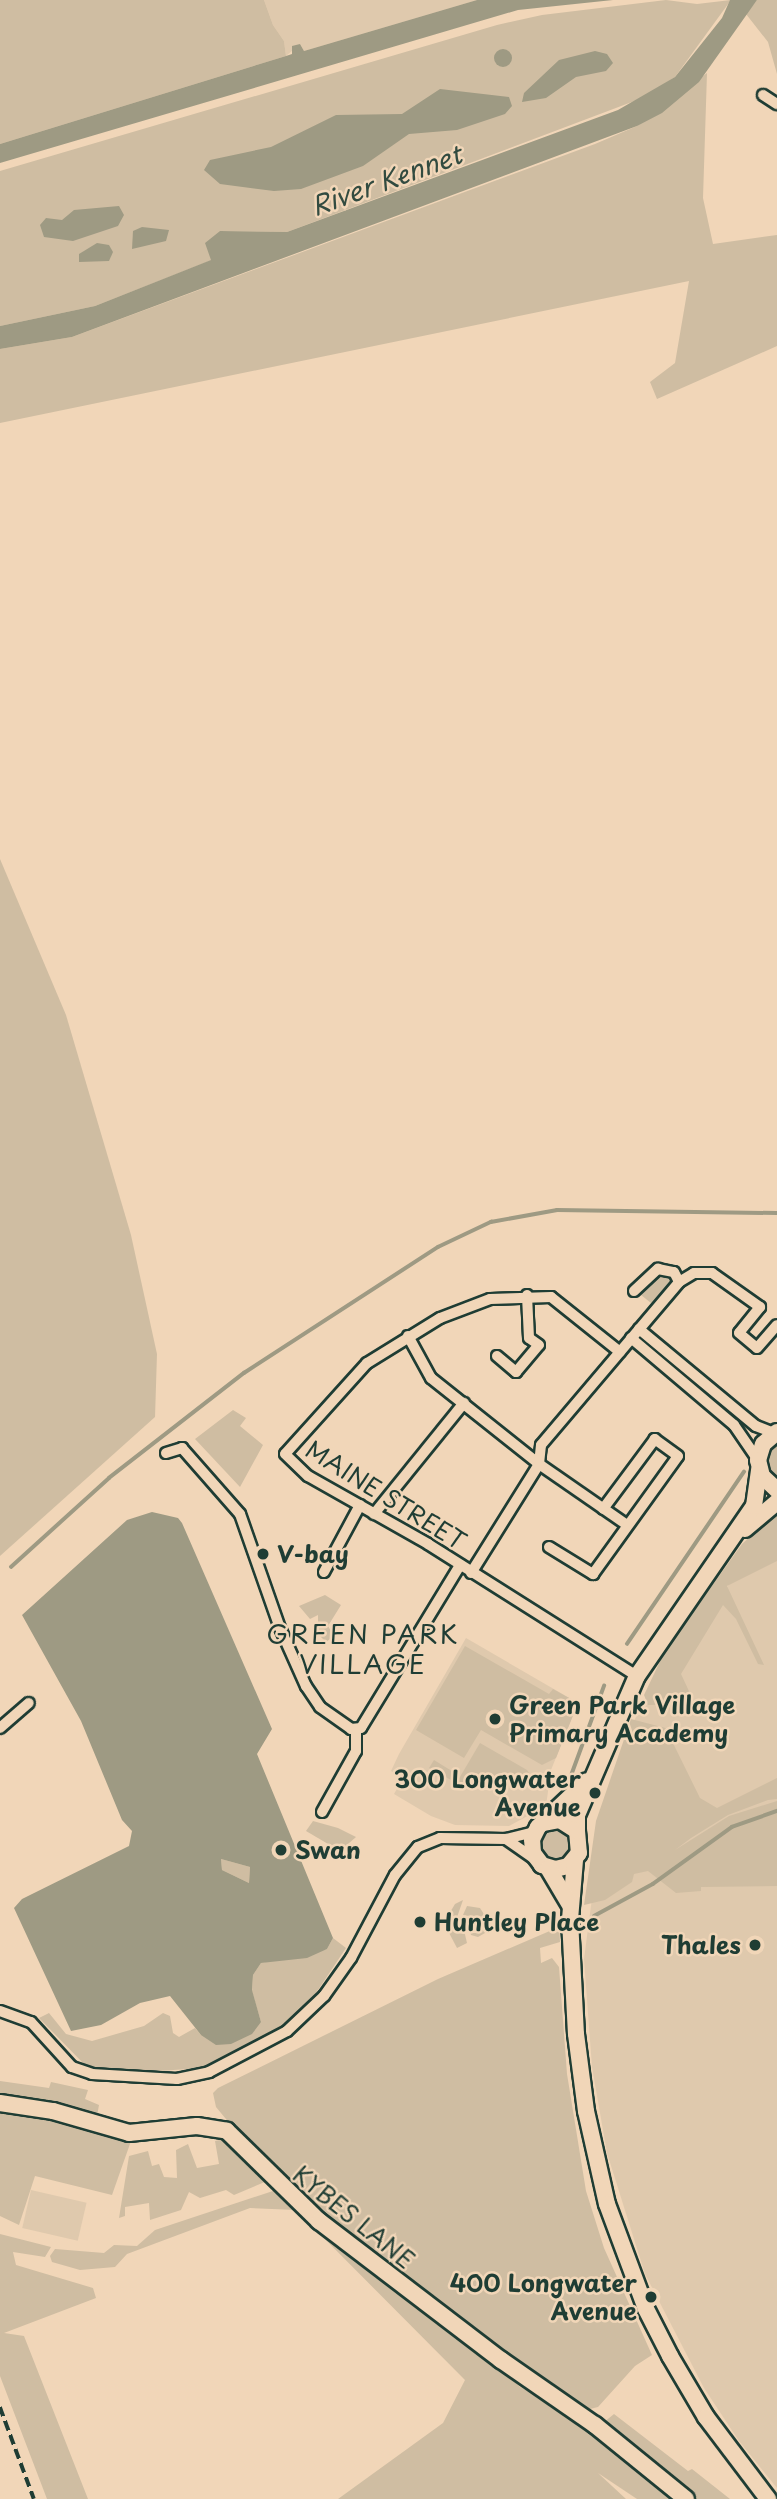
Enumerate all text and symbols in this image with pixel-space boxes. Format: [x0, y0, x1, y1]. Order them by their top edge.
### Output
water label: River Kennet [305, 138, 467, 222]
street label: MAINE STREET [300, 1434, 472, 1556]
place label: V-bay [277, 1540, 349, 1568]
marker: V-bay [255, 1546, 271, 1562]
district label: GREEN PARK VILLAGE [268, 1618, 458, 1680]
place label: Green Park Village Primary Academy [509, 1691, 737, 1747]
marker: Green Park Village Primary Academy [487, 1711, 503, 1727]
place label: 300 Longwater Avenue [393, 1765, 581, 1821]
marker: 300 Longwater Avenue [587, 1785, 603, 1801]
place label: Swan [295, 1836, 361, 1864]
marker: Swan [273, 1842, 289, 1858]
place label: Huntley Place [434, 1908, 601, 1936]
marker: Huntley Place [412, 1914, 428, 1930]
place label: Thales [661, 1931, 741, 1959]
marker: Thales [747, 1937, 763, 1953]
street label: KYBES LANE [287, 2159, 421, 2275]
place label: 400 Longwater Avenue [448, 2269, 637, 2325]
marker: 400 Longwater Avenue [643, 2289, 659, 2305]

